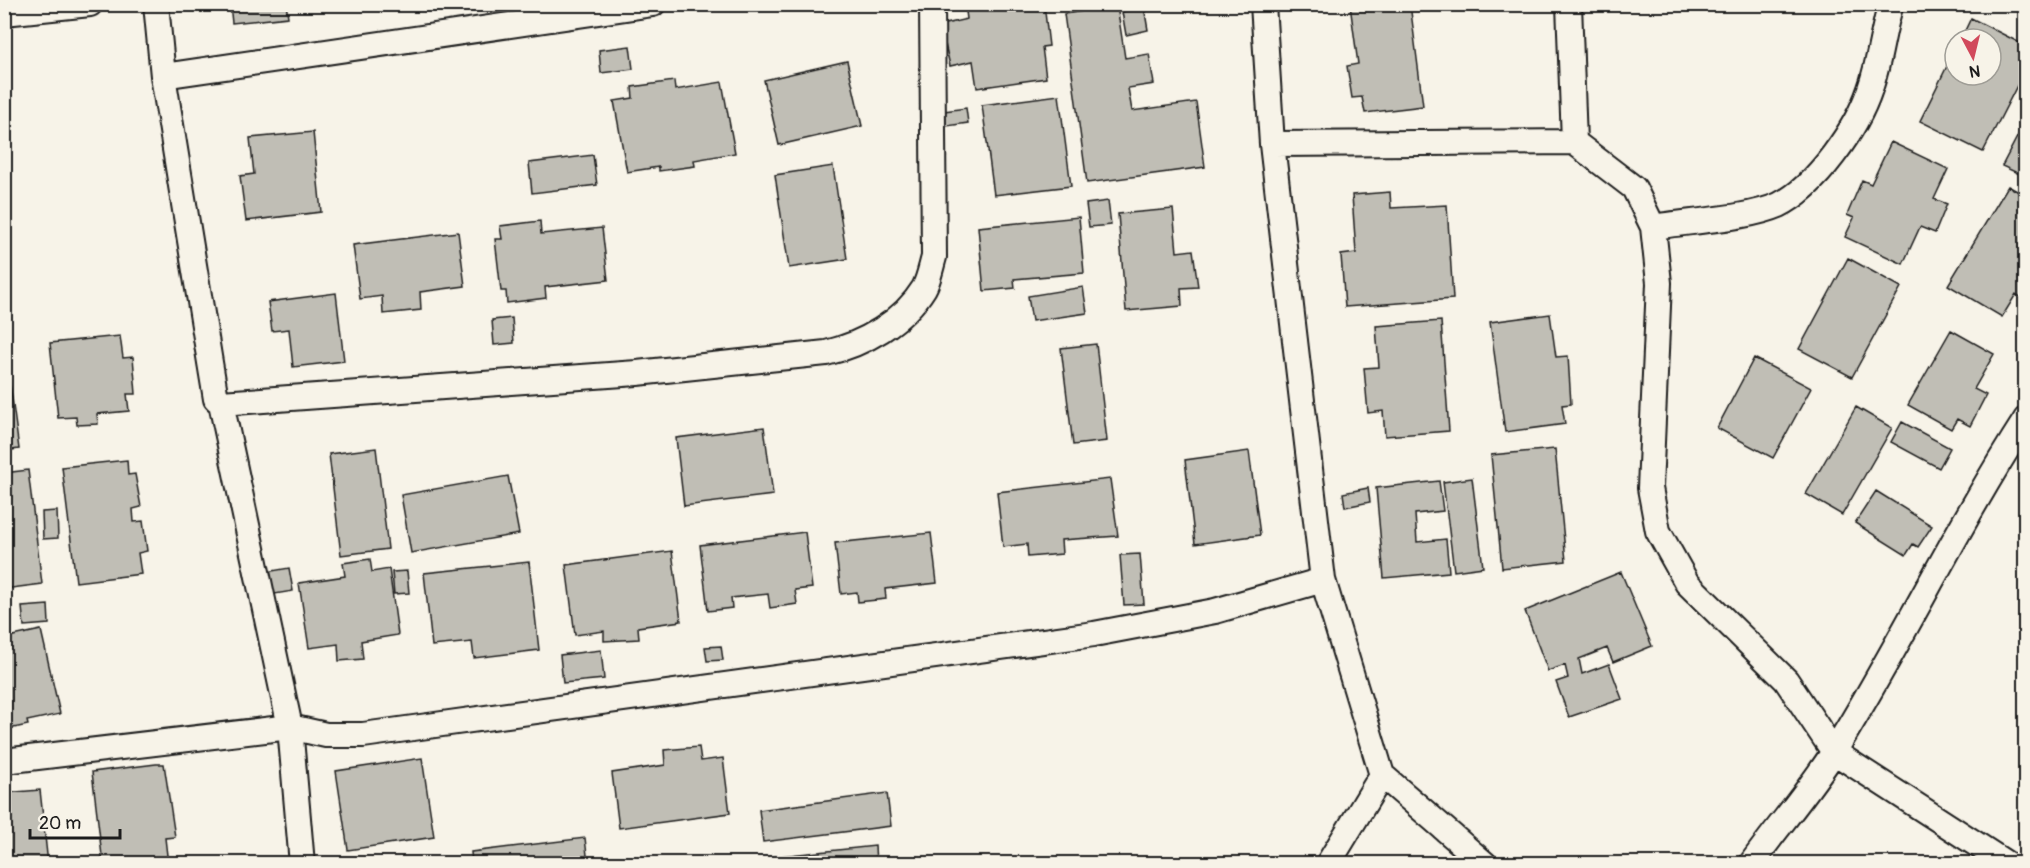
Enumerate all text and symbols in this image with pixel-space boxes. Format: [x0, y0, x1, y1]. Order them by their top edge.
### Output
north arrow [1943, 27, 2003, 87]
text: N [1968, 60, 1981, 82]
scale bar [30, 802, 120, 840]
text: 20 m [39, 812, 81, 835]

